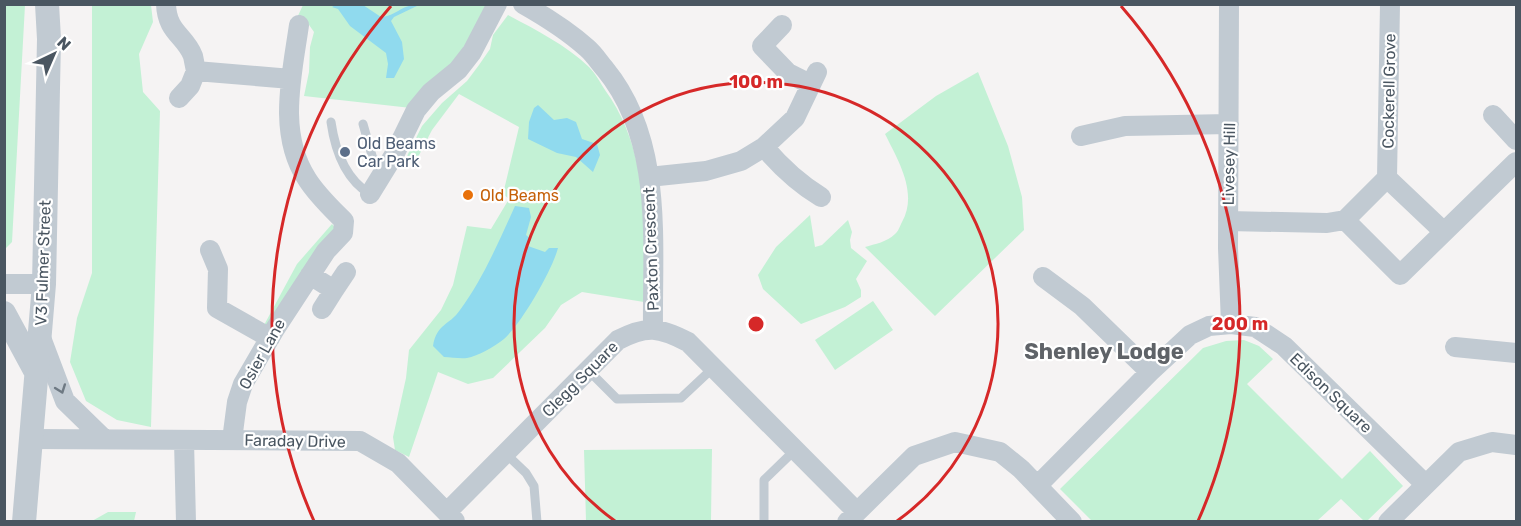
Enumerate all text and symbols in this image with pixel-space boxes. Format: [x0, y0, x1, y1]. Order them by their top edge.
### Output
north arrow [24, 24, 84, 84]
text: N [53, 33, 75, 54]
street label: Cockerell Grove [1378, 33, 1400, 149]
text: 100 m [729, 71, 783, 93]
street label: Livesey Hill [1219, 123, 1239, 205]
place label: Old Beams Car Park [357, 134, 436, 171]
marker: Old Beams Car Park [338, 145, 352, 159]
place label: Old Beams [480, 186, 559, 205]
street label: Paxton Crescent [639, 187, 663, 311]
marker: Old Beams [461, 188, 475, 202]
street label: V3 Fulmer Street [31, 200, 55, 326]
text: 200 m [1212, 313, 1268, 335]
centre of rings [746, 314, 766, 334]
street label: Osier Lane [235, 315, 289, 393]
street label: Clegg Square [538, 337, 622, 421]
district label: Shenley Lodge [1024, 338, 1184, 365]
street label: Edison Square [1286, 349, 1376, 437]
one-way arrow [53, 384, 66, 394]
street label: Faraday Drive [244, 431, 346, 451]

